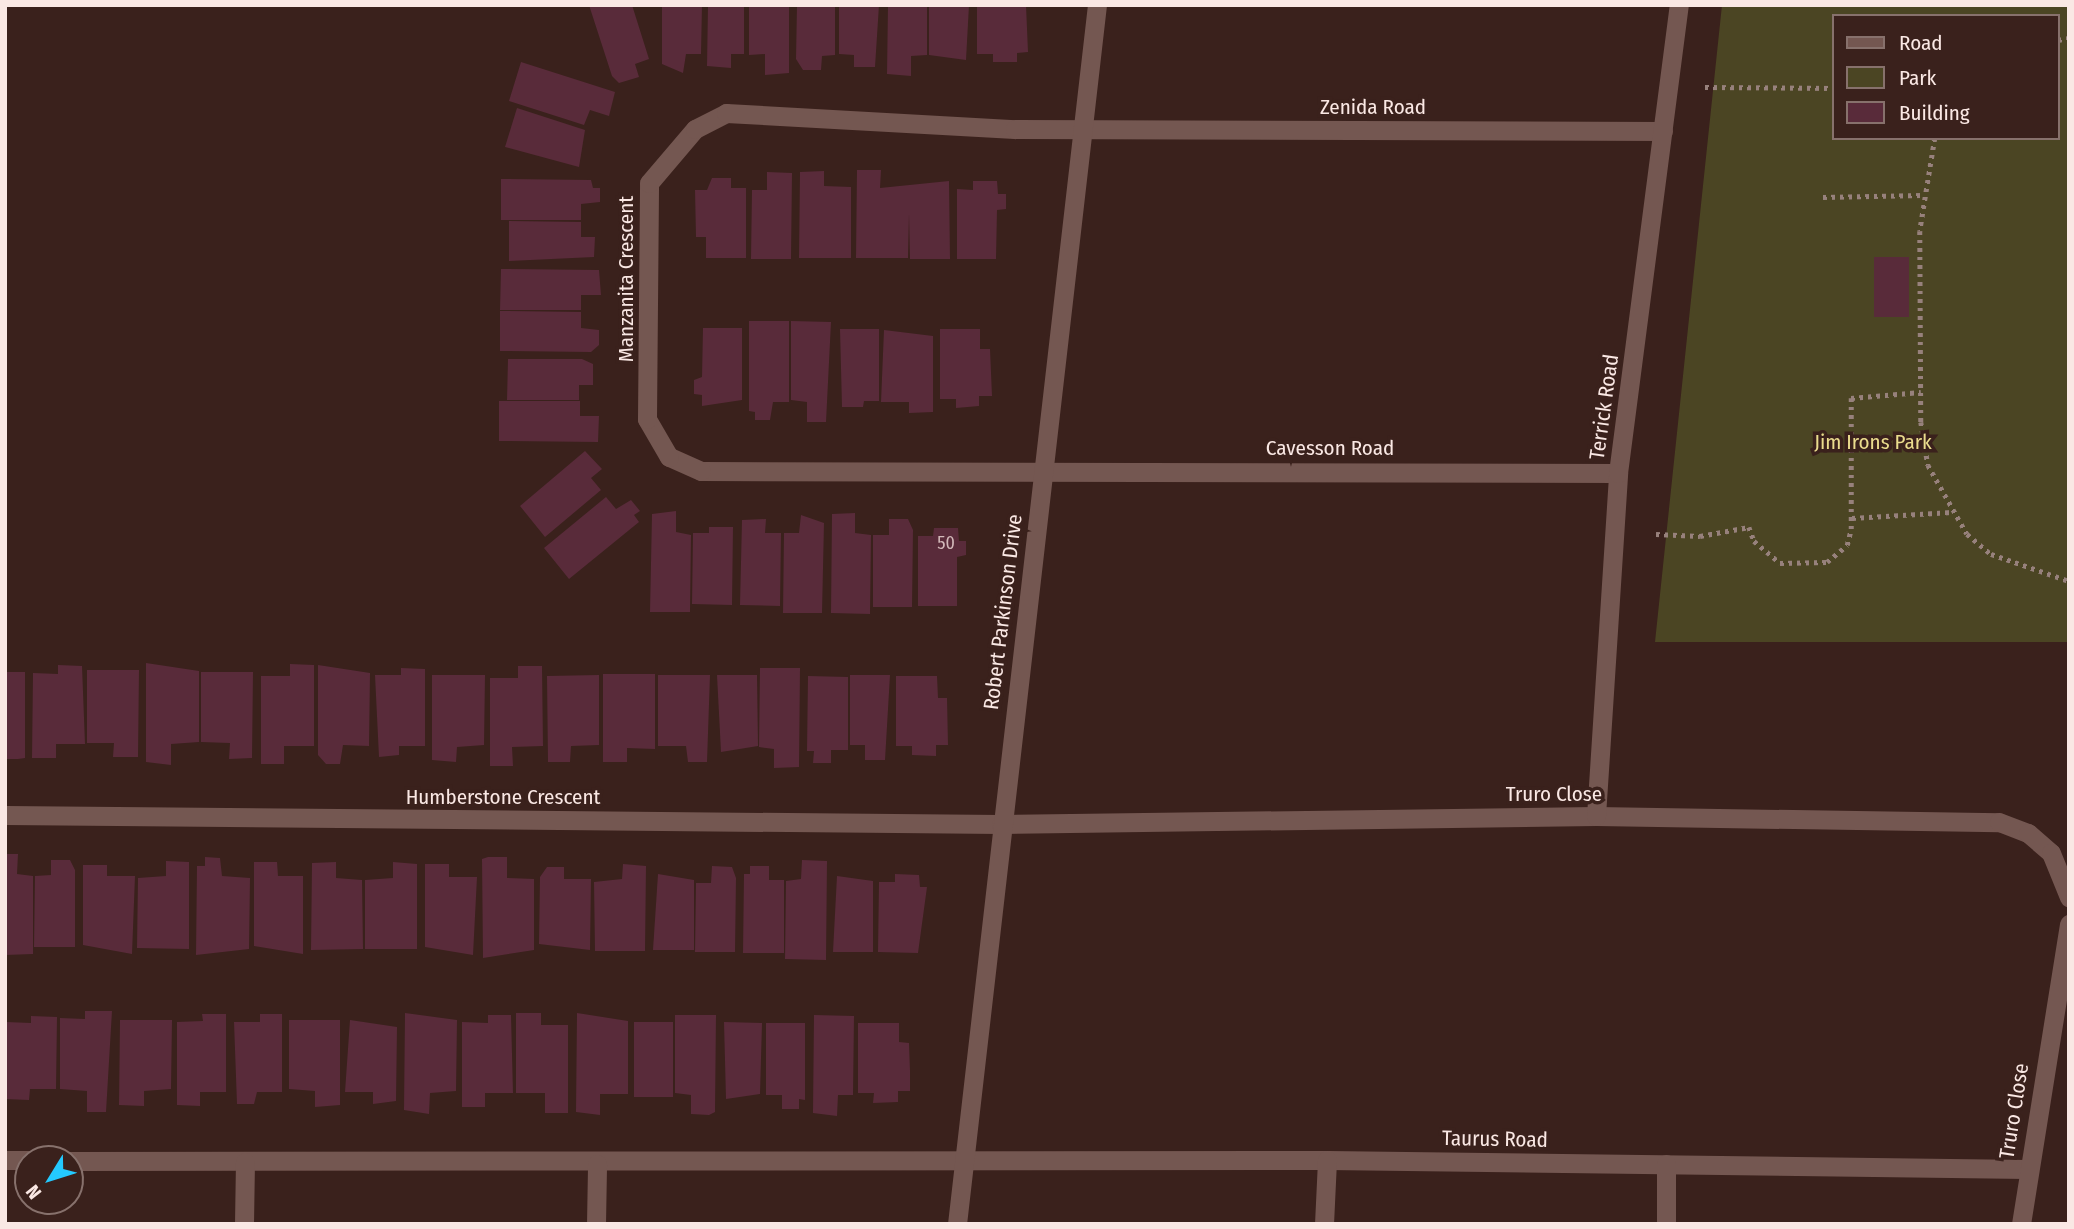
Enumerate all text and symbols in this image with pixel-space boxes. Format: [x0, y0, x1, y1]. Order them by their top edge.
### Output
legend [1832, 14, 2060, 140]
text: Road [1899, 30, 1943, 56]
text: Park [1899, 65, 1936, 91]
street label: Zenida Road [1320, 94, 1426, 120]
text: Building [1899, 100, 1970, 126]
street label: Manzanita Crescent [613, 196, 639, 362]
street label: Terrick Road [1584, 353, 1624, 461]
park label: Jim Irons Park [1814, 429, 1932, 455]
street label: Cavesson Road [1266, 435, 1394, 461]
street label: Robert Parkinson Drive [978, 513, 1028, 711]
house number: 50 [937, 532, 955, 554]
street label: Truro Close [1506, 781, 1602, 807]
street label: Humberstone Crescent [406, 784, 600, 810]
street label: Truro Close [1994, 1061, 2034, 1161]
street label: Taurus Road [1442, 1125, 1548, 1153]
north arrow [14, 1145, 84, 1215]
text: N [21, 1180, 46, 1204]

